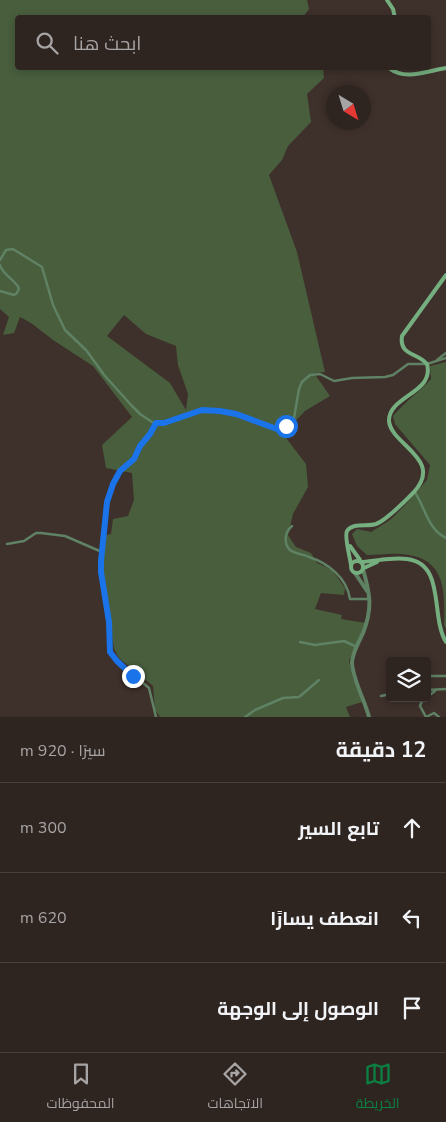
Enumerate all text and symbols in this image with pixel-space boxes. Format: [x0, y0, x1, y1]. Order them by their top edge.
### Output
search box [15, 15, 431, 70]
icon: search [33, 29, 61, 57]
text: ابحث هنا [73, 31, 141, 57]
north arrow [326, 85, 371, 130]
route start [275, 415, 298, 438]
map controls [386, 657, 431, 702]
button: layers [386, 657, 431, 702]
route end [122, 665, 145, 688]
text: 12 دقيقة [336, 736, 426, 764]
text: سيرًا · 920 m [20, 740, 106, 762]
icon: ahead [398, 814, 426, 842]
text: تابع السير [298, 816, 379, 842]
text: 300 m [20, 817, 67, 839]
icon: left [398, 904, 426, 932]
text: انعطف يسارًا [270, 906, 379, 932]
text: 620 m [20, 907, 67, 929]
icon: arrive [398, 994, 426, 1022]
text: الوصول إلى الوجهة [217, 996, 379, 1022]
tab: المحفوظات [46, 1060, 115, 1116]
tab: الاتجاهات [208, 1060, 263, 1116]
tab: الخريطة [356, 1060, 400, 1116]

